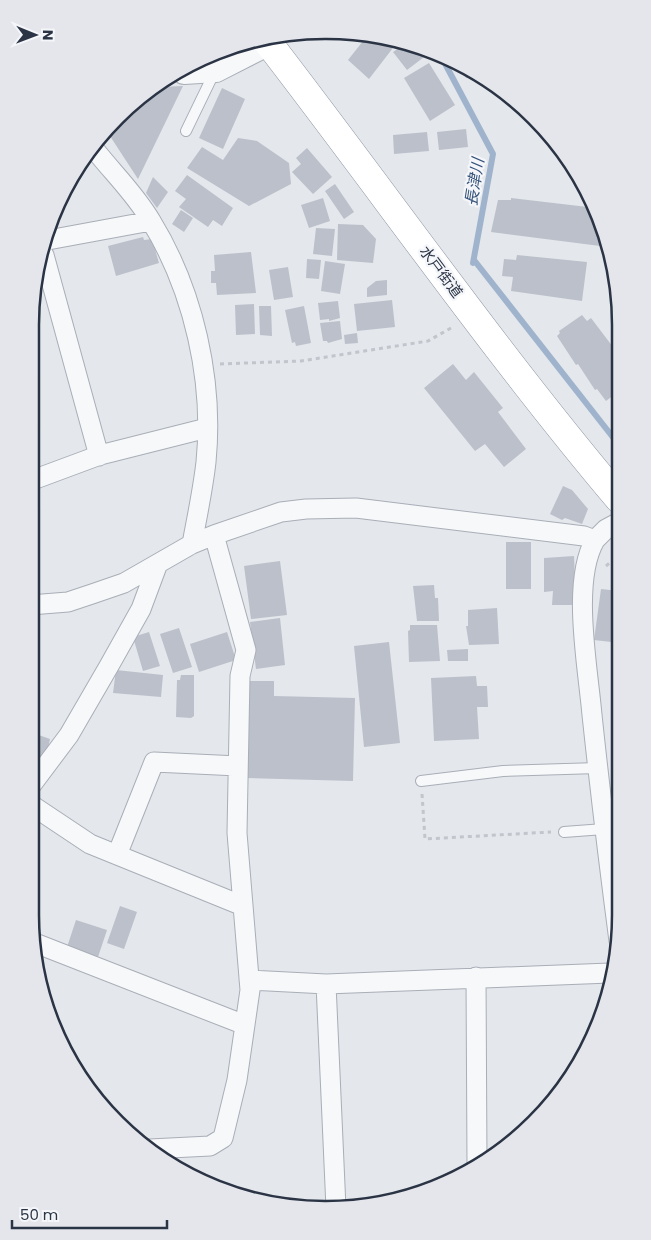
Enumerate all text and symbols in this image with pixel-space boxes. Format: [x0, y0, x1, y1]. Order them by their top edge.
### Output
north arrow [10, 10, 60, 60]
text: N [38, 30, 58, 41]
water label: 長津川 [459, 155, 490, 208]
street label: 水戸街道 [415, 241, 468, 302]
scale bar [12, 1198, 168, 1230]
text: 50 m [20, 1204, 58, 1225]

